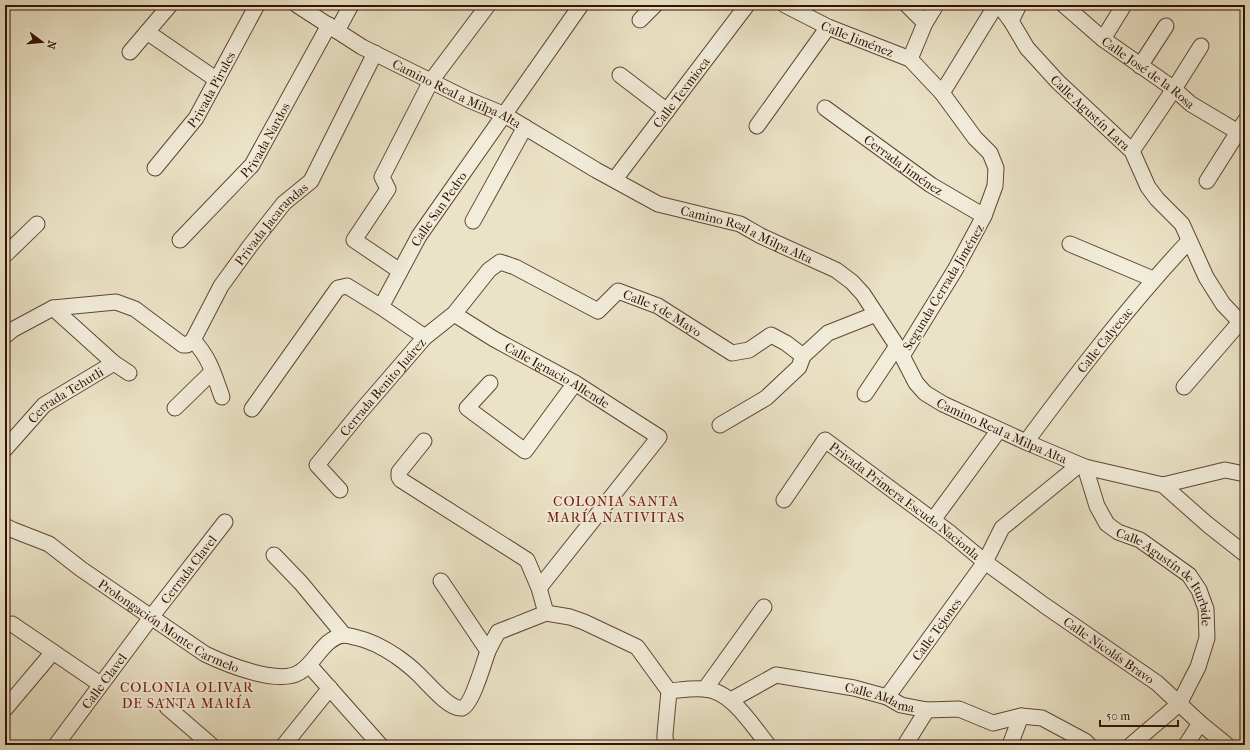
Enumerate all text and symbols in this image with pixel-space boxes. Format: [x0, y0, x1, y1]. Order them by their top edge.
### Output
street label: Calle Jiménez [818, 18, 896, 60]
north arrow [22, 22, 62, 62]
street label: Calle José de la Rosa [1099, 33, 1198, 112]
text: N [44, 39, 59, 51]
street label: Privada Pirules [184, 49, 239, 131]
street label: Calle Texmioca [650, 53, 713, 131]
street label: Camino Real a Milpa Alta [390, 56, 525, 132]
street label: Calle Agustín Lara [1047, 72, 1134, 154]
street label: Privada Nardos [237, 100, 293, 181]
street label: Cerrada Jiménez [861, 132, 946, 198]
street label: Calle San Pedro [408, 168, 470, 249]
street label: Privada Jacarandas [232, 180, 311, 268]
street label: Camino Real a Milpa Alta [679, 203, 816, 267]
street label: Segunda Cerrada Jiménez [900, 221, 987, 353]
street label: Calle 5 de Mayo [621, 287, 705, 340]
street label: Calle Calyecac [1074, 304, 1136, 376]
street label: Cerrada Benito Juárez [337, 335, 429, 439]
street label: Calle Ignacio Allende [502, 339, 613, 412]
street label: Cerrada Tehutli [25, 364, 106, 426]
street label: Camino Real a Milpa Alta [934, 395, 1070, 467]
street label: Privada Primera Escudo Nacionla [826, 439, 984, 563]
district label: COLONIA SANTA MARÍA NATIVITAS [547, 493, 685, 526]
street label: Calle Agustín de Iturbide [1114, 525, 1214, 627]
street label: Cerrada Clavel [157, 532, 220, 607]
street label: Prolongación Monte Carmelo [95, 576, 241, 675]
street label: Calle Tejones [909, 595, 965, 664]
street label: Calle Nicolás Bravo [1061, 614, 1157, 687]
street label: Calle Clavel [79, 650, 130, 712]
district label: COLONIA OLIVAR DE SANTA MARÍA [120, 679, 254, 712]
street label: Calle Aldama [844, 680, 917, 716]
scale bar [1100, 702, 1178, 728]
text: 50 m [1106, 709, 1130, 723]

